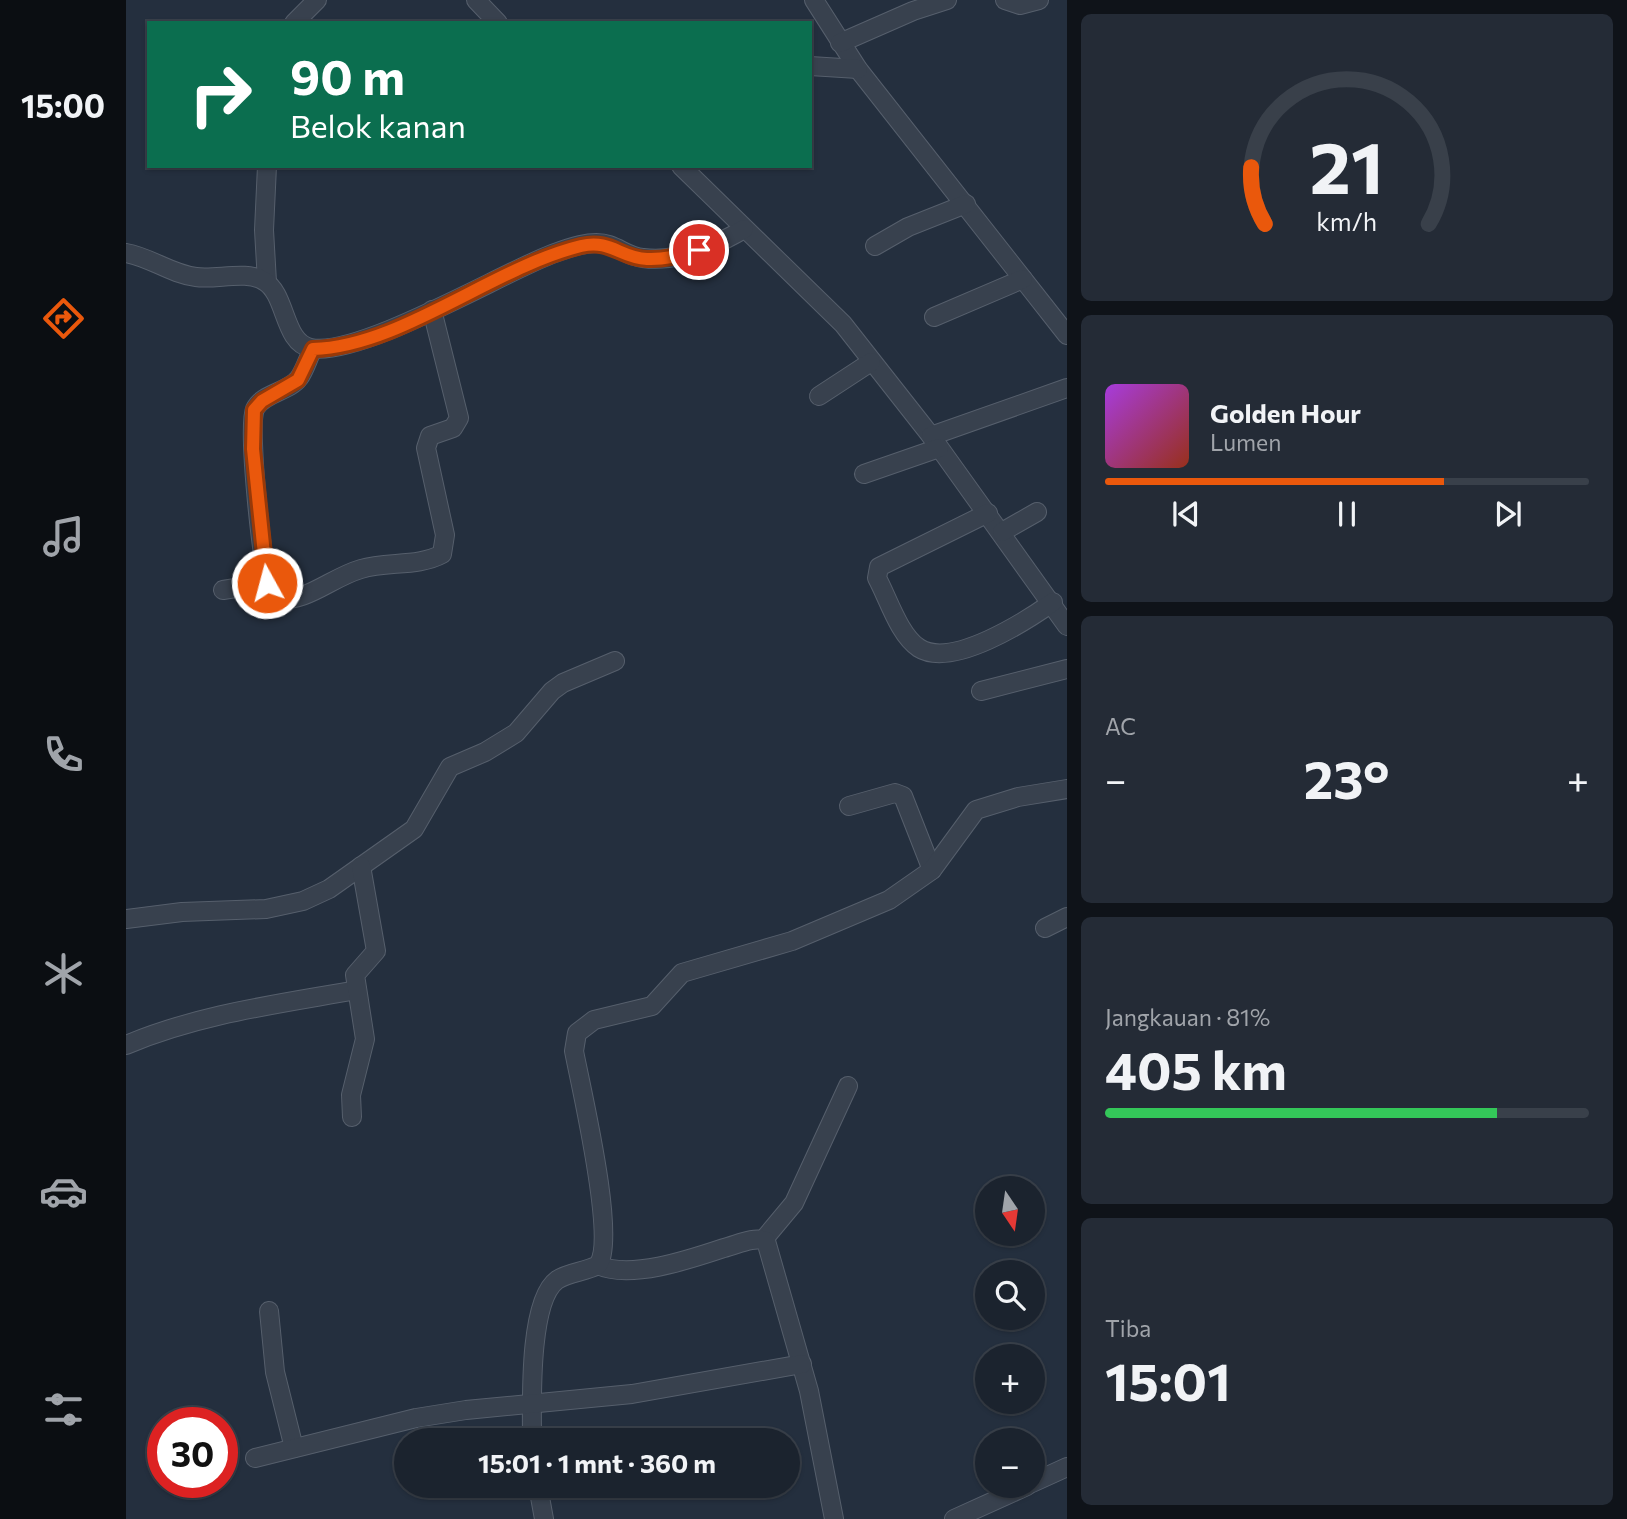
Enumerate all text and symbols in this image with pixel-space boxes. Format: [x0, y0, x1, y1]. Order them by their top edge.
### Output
text: 90 m [290, 45, 405, 105]
icon: right [175, 49, 266, 140]
text: 15:00 [21, 85, 105, 125]
text: Belok kanan [290, 105, 466, 145]
text: 21 [1310, 120, 1384, 209]
text: km/h [1317, 205, 1377, 235]
pin [669, 220, 729, 280]
icon: arrive [680, 231, 718, 269]
icon: directions [39, 294, 88, 343]
text: Golden Hour [1210, 397, 1361, 428]
text: Lumen [1210, 428, 1281, 456]
icon: previous [1167, 495, 1205, 533]
icon: pause [1328, 495, 1366, 533]
icon: next [1489, 495, 1527, 533]
icon: music [39, 512, 88, 561]
position arrow [230, 546, 304, 620]
text: AC [1105, 712, 1136, 740]
icon: phone [39, 730, 88, 779]
text: 23° [1304, 746, 1390, 810]
text: − [1105, 755, 1127, 802]
text: + [1567, 755, 1589, 802]
icon: climate [39, 949, 88, 998]
text: Jangkauan · 81% [1105, 1003, 1270, 1031]
text: 405 km [1105, 1037, 1287, 1101]
icon: car [39, 1167, 88, 1216]
north arrow [975, 1176, 1045, 1246]
map controls [975, 1176, 1045, 1498]
button: search [975, 1260, 1045, 1330]
text: Tiba [1105, 1314, 1151, 1342]
button: + [975, 1344, 1045, 1414]
text: 15:01 [1105, 1348, 1231, 1412]
icon: filters [39, 1385, 88, 1434]
speed limit sign: 30 [147, 1407, 238, 1498]
button: − [975, 1428, 1045, 1498]
text: 15:01 · 1 mnt · 360 m [478, 1447, 716, 1478]

